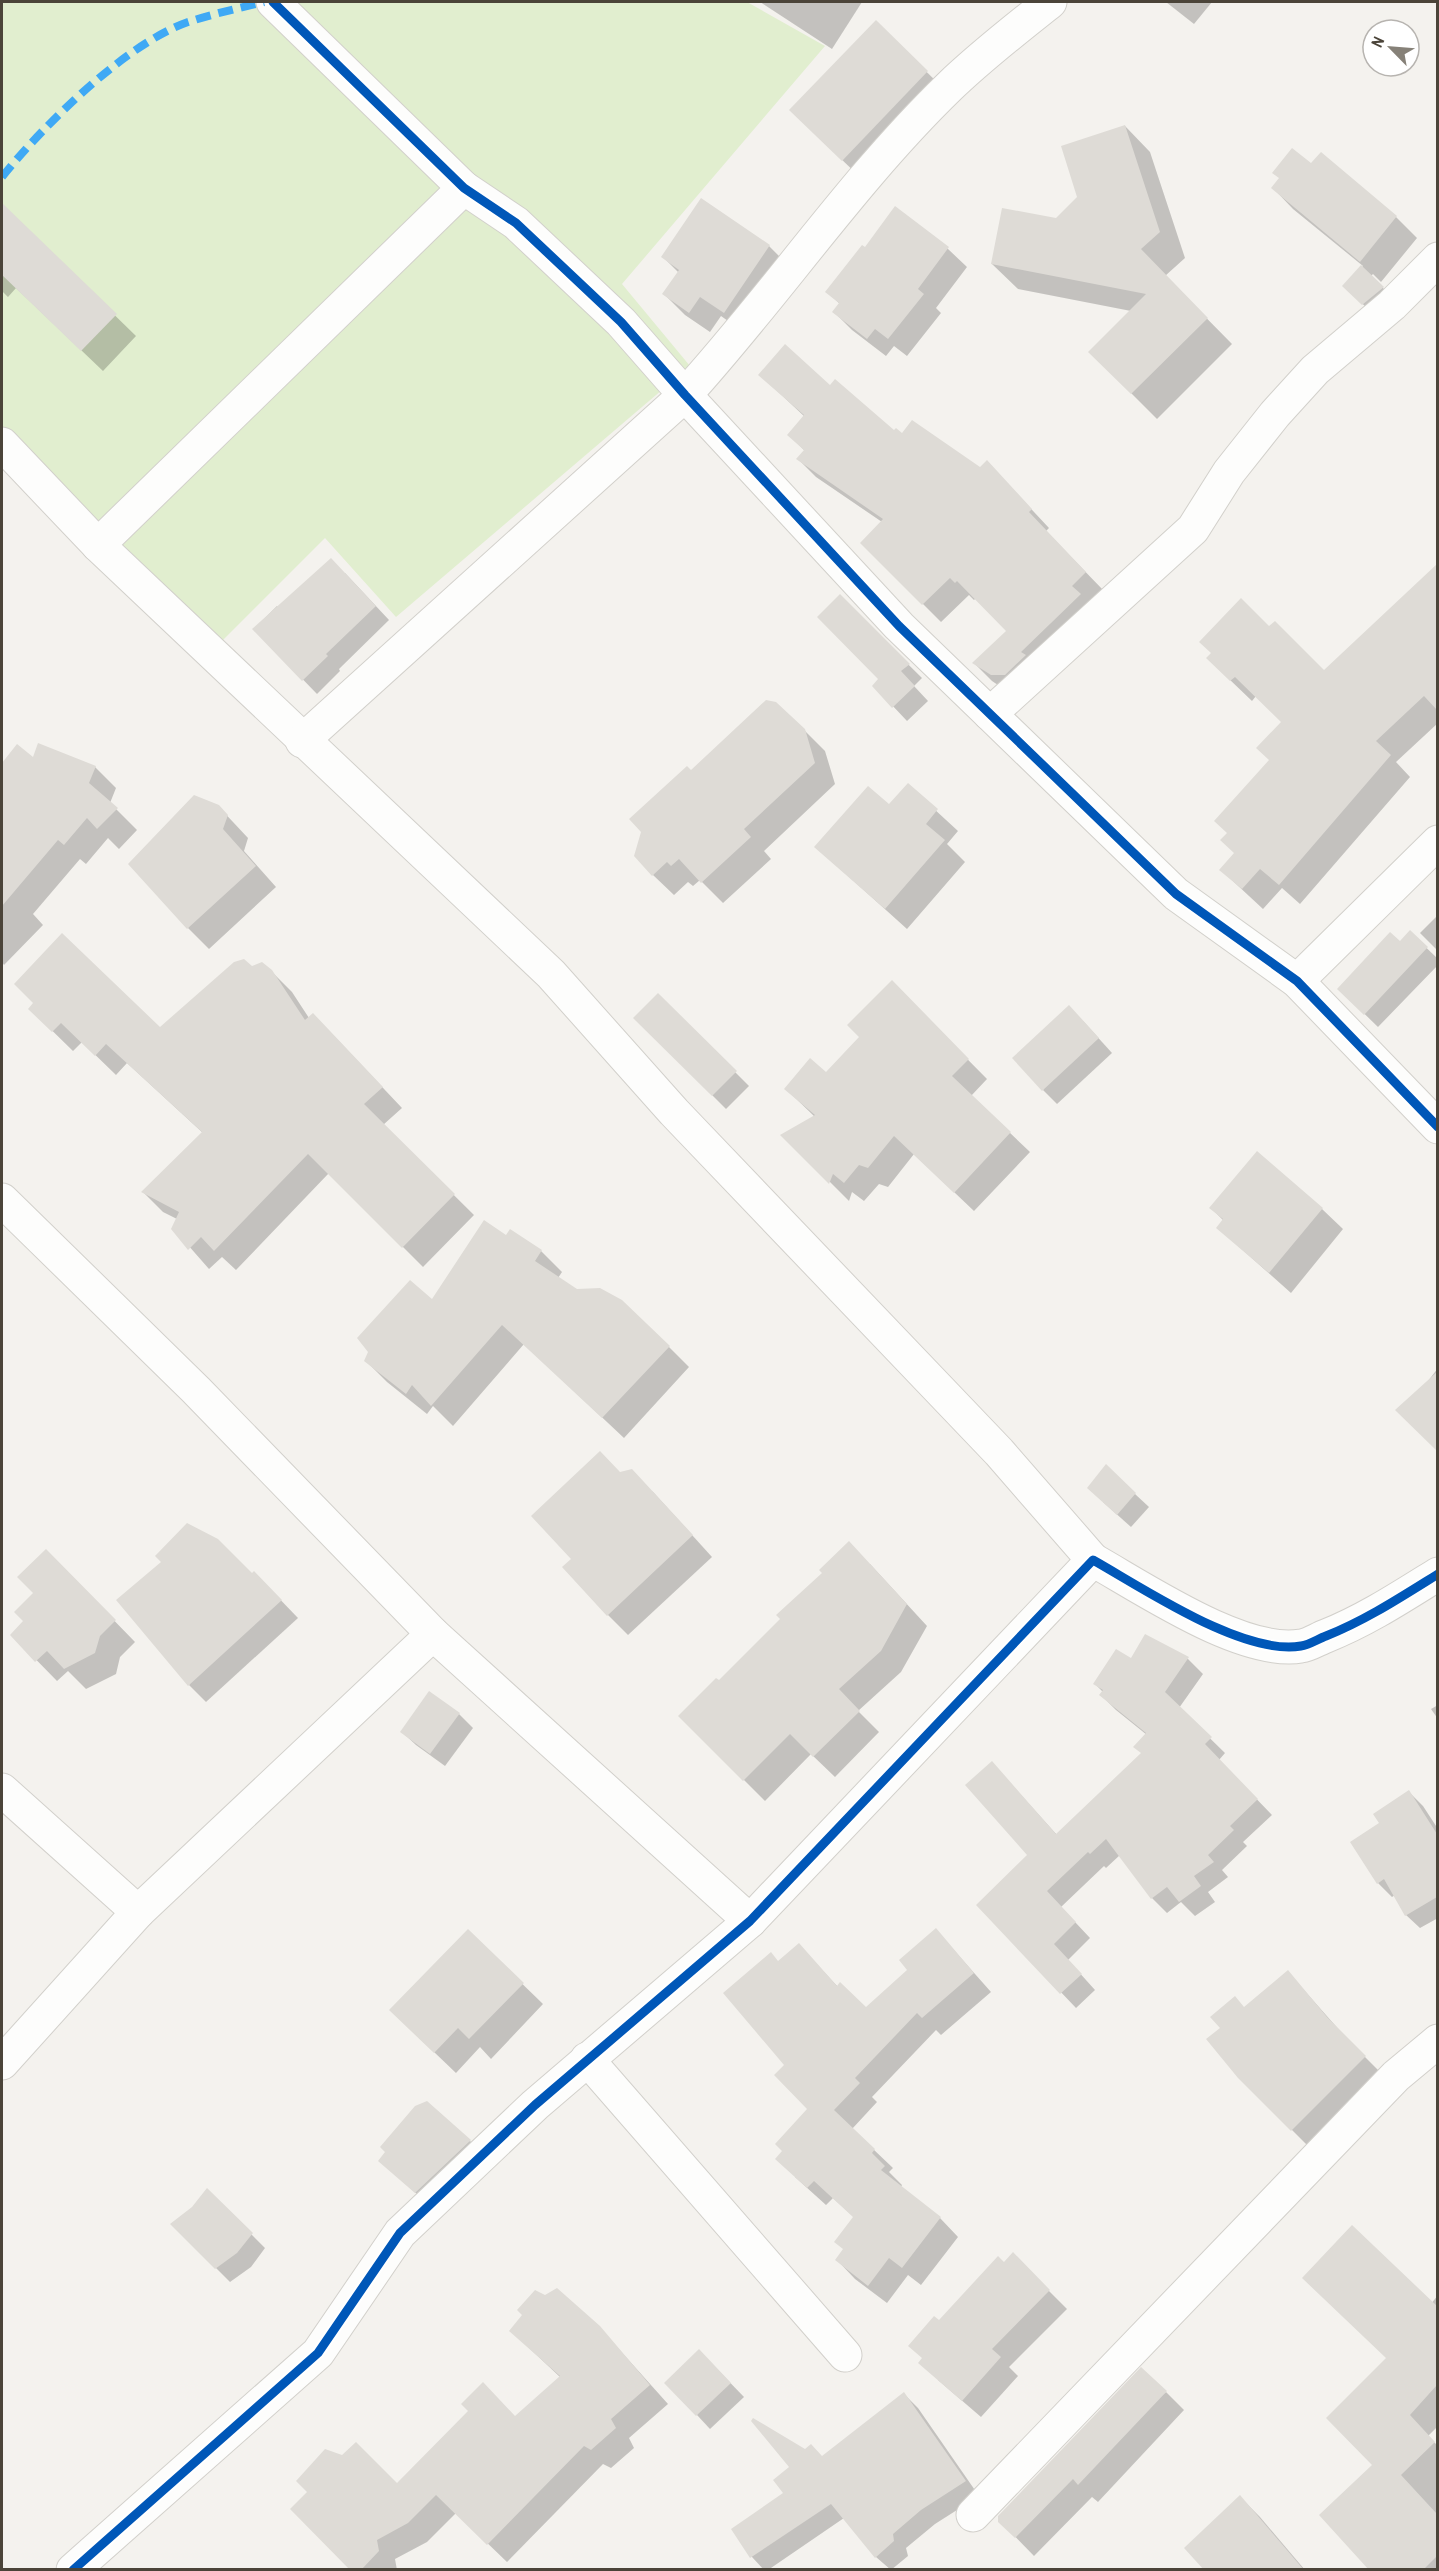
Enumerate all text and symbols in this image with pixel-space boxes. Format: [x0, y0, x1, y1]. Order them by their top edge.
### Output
north arrow [1361, 18, 1421, 78]
text: N [1365, 33, 1389, 51]

